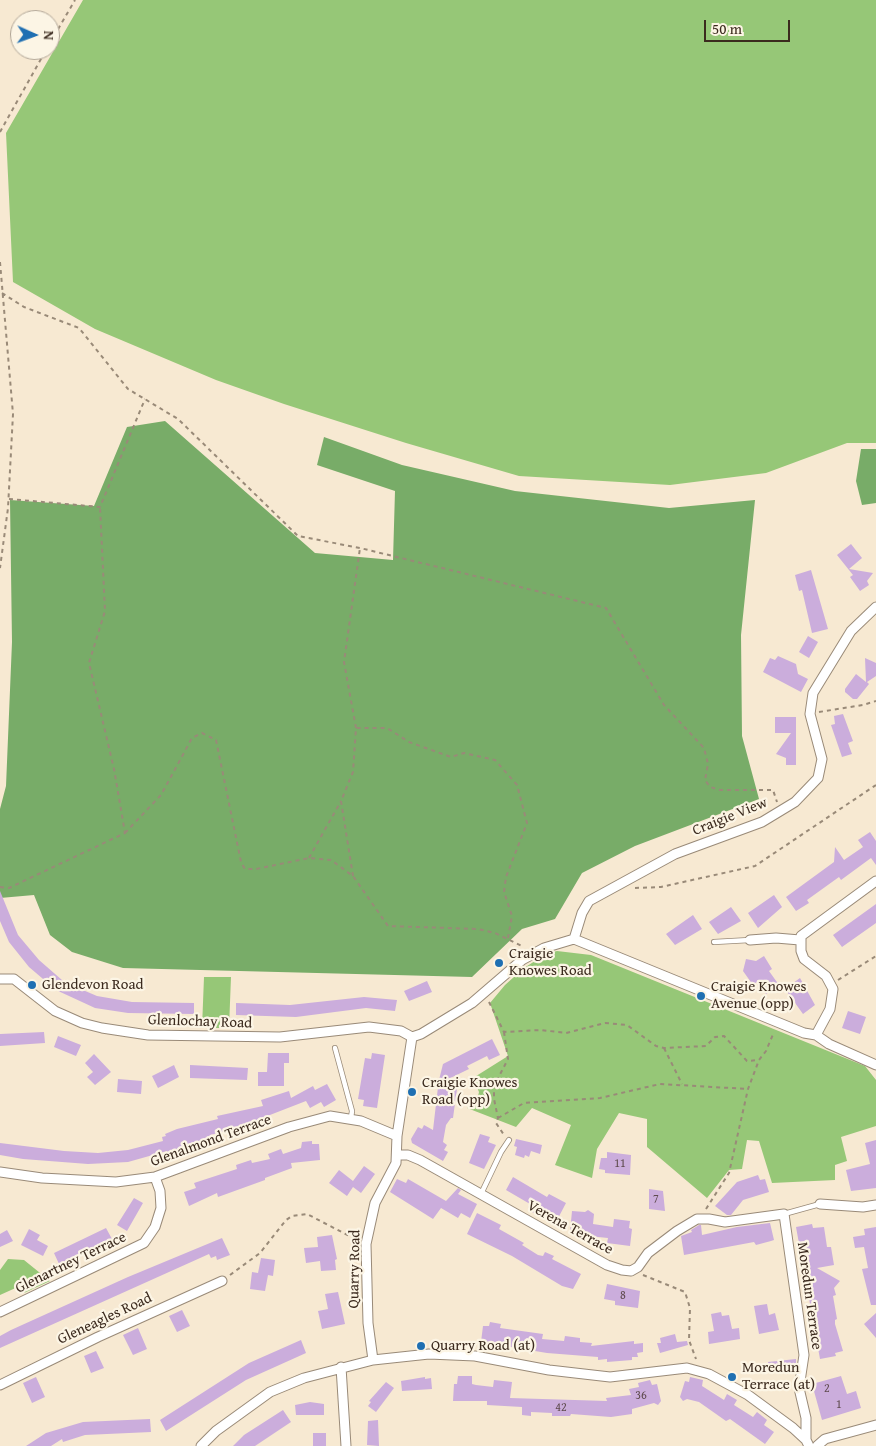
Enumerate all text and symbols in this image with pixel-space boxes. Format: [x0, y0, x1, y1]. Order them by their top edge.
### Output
north arrow [10, 10, 60, 60]
scale bar [706, 10, 792, 42]
text: 50 m [712, 18, 742, 39]
text: N [39, 30, 59, 41]
street label: Craigie View [690, 794, 770, 840]
place label: Craigie Knowes Road [509, 945, 592, 980]
marker: Craigie Knowes Road [493, 957, 505, 969]
place label: Glendevon Road [42, 976, 143, 994]
place label: Craigie Knowes Avenue (opp) [711, 978, 807, 1013]
marker: Glendevon Road [26, 979, 38, 991]
marker: Craigie Knowes Avenue (opp) [695, 990, 707, 1002]
street label: Glenlochay Road [147, 1011, 253, 1033]
place label: Craigie Knowes Road (opp) [422, 1074, 518, 1109]
marker: Craigie Knowes Road (opp) [406, 1086, 418, 1098]
street label: Glenalmond Terrace [148, 1111, 274, 1171]
house number: 11 [614, 1157, 626, 1171]
house number: 7 [653, 1193, 659, 1207]
street label: Verena Terrace [524, 1197, 616, 1259]
street label: Glenartney Terrace [13, 1228, 129, 1298]
street label: Quarry Road [345, 1229, 365, 1309]
street label: Moredun Terrace [793, 1241, 825, 1351]
street label: Gleneagles Road [55, 1289, 155, 1349]
house number: 8 [620, 1289, 626, 1303]
place label: Quarry Road (at) [431, 1337, 535, 1355]
marker: Quarry Road (at) [415, 1340, 427, 1352]
place label: Moredun Terrace (at) [742, 1359, 815, 1394]
marker: Moredun Terrace (at) [726, 1371, 738, 1383]
house number: 2 [824, 1382, 830, 1396]
house number: 36 [635, 1389, 647, 1403]
house number: 1 [836, 1398, 842, 1412]
house number: 42 [555, 1401, 567, 1415]

